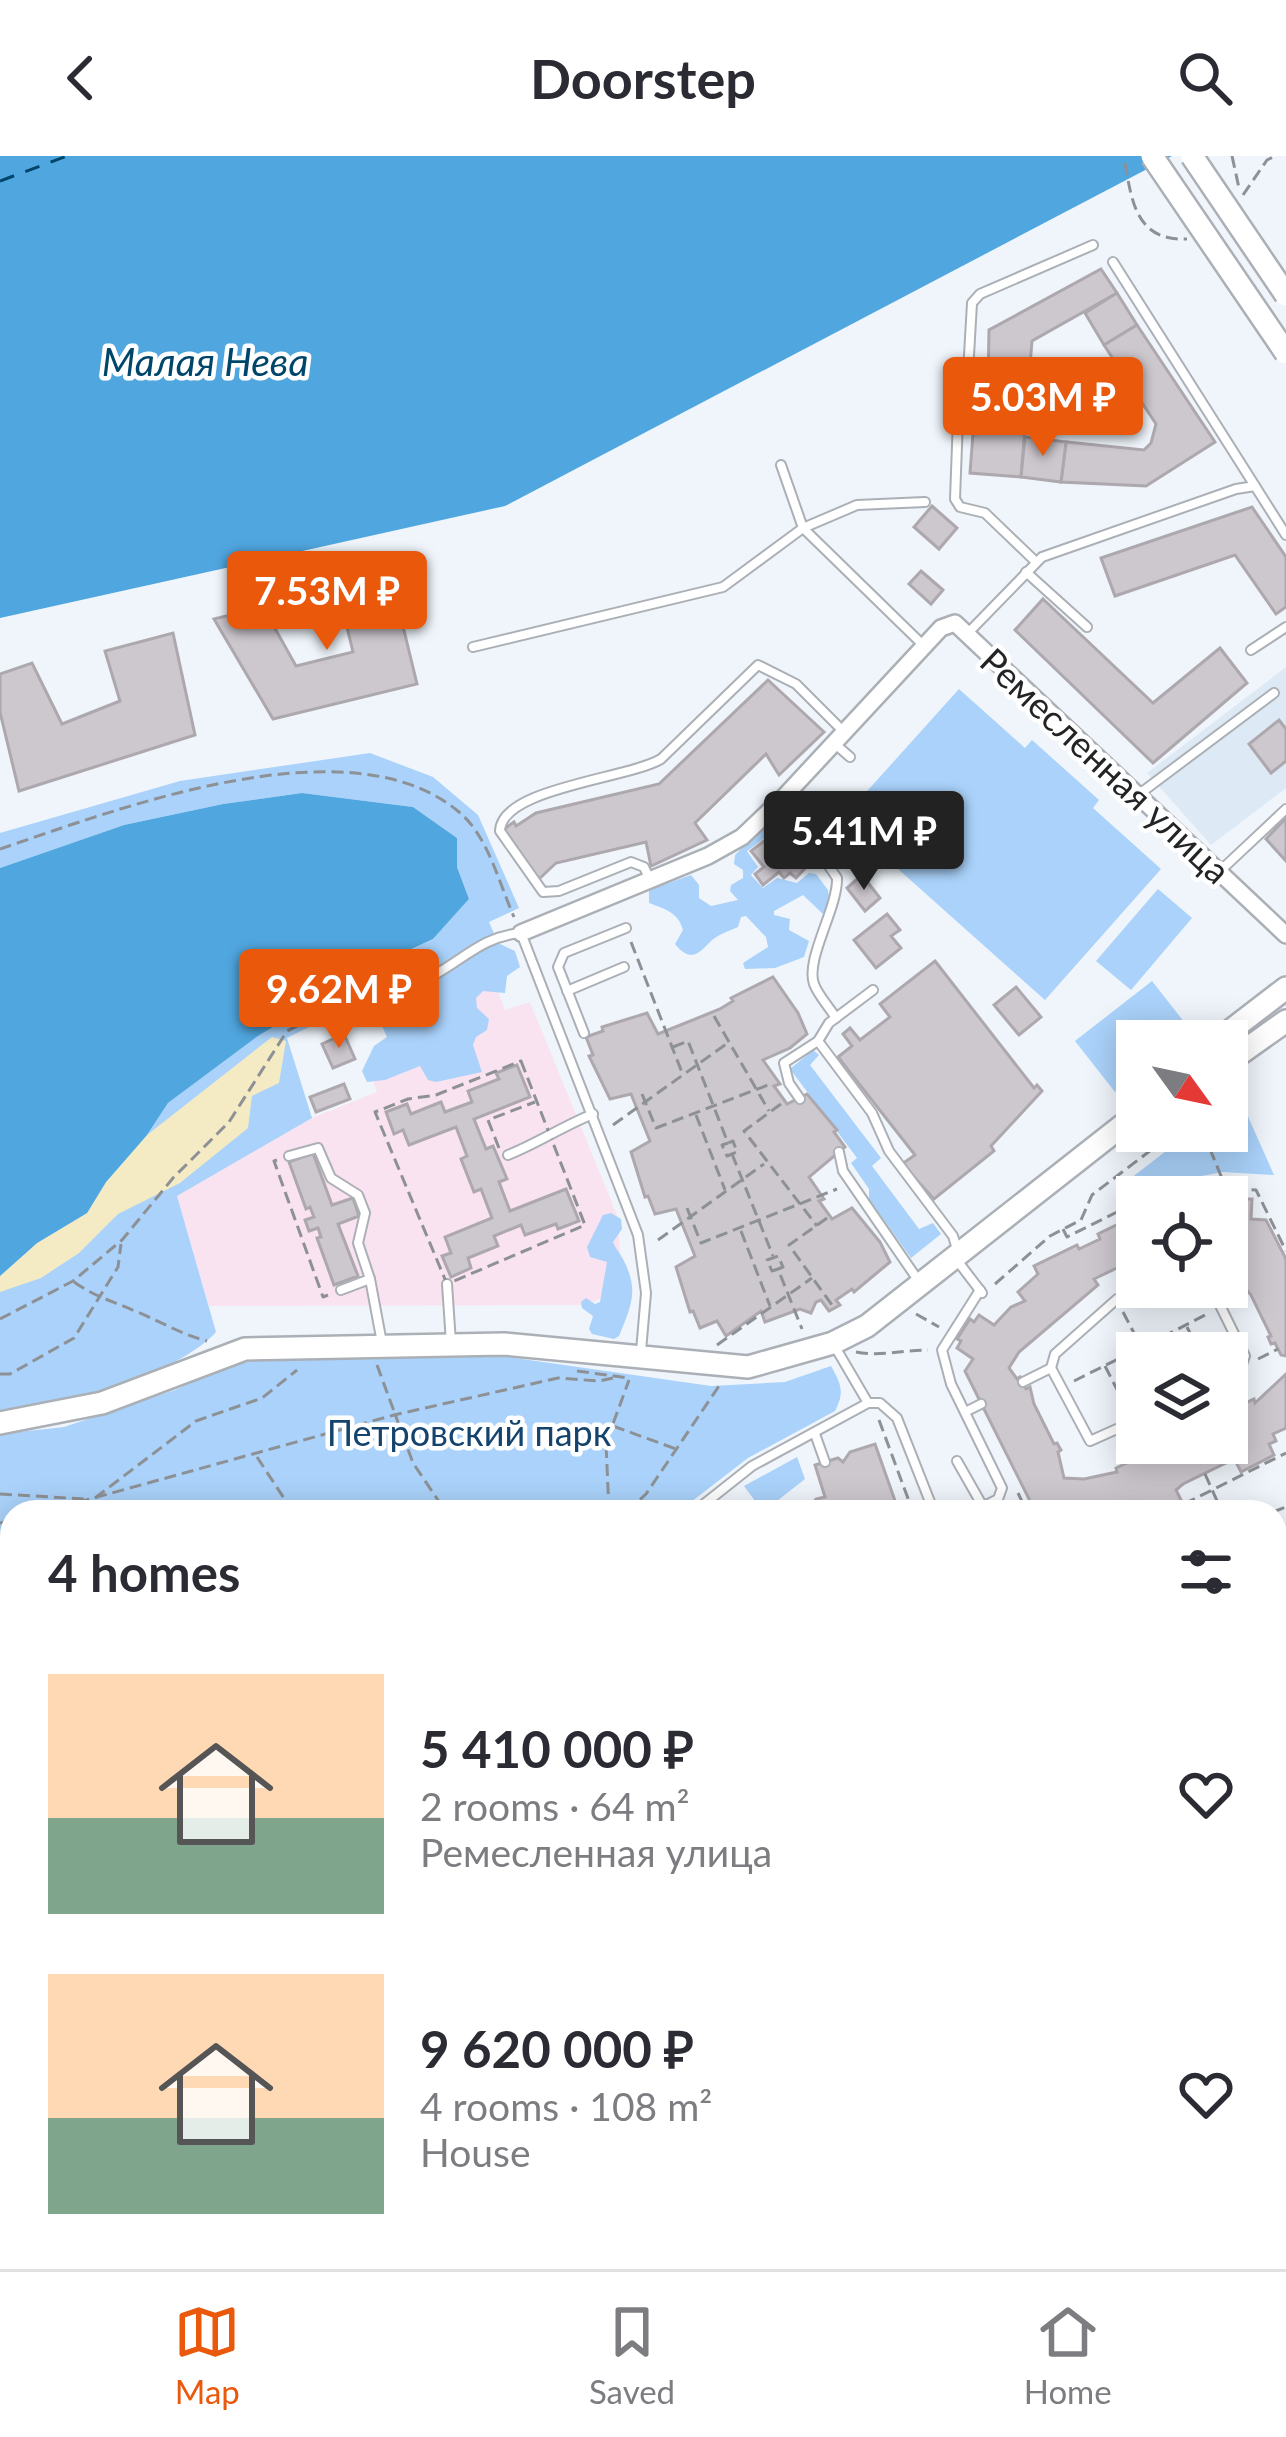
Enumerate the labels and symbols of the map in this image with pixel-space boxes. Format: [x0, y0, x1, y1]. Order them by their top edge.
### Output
water label: Малая Нева [102, 338, 308, 384]
pin: 5.03M ₽ [932, 357, 1154, 459]
pin: 7.53M ₽ [216, 551, 438, 653]
street label: Ремесленная улица [972, 638, 1240, 892]
pin: 5.41M ₽ [753, 791, 975, 893]
pin: 9.62M ₽ [228, 949, 450, 1051]
north arrow [1116, 1020, 1248, 1152]
park label: Петровский парк [327, 1410, 612, 1454]

